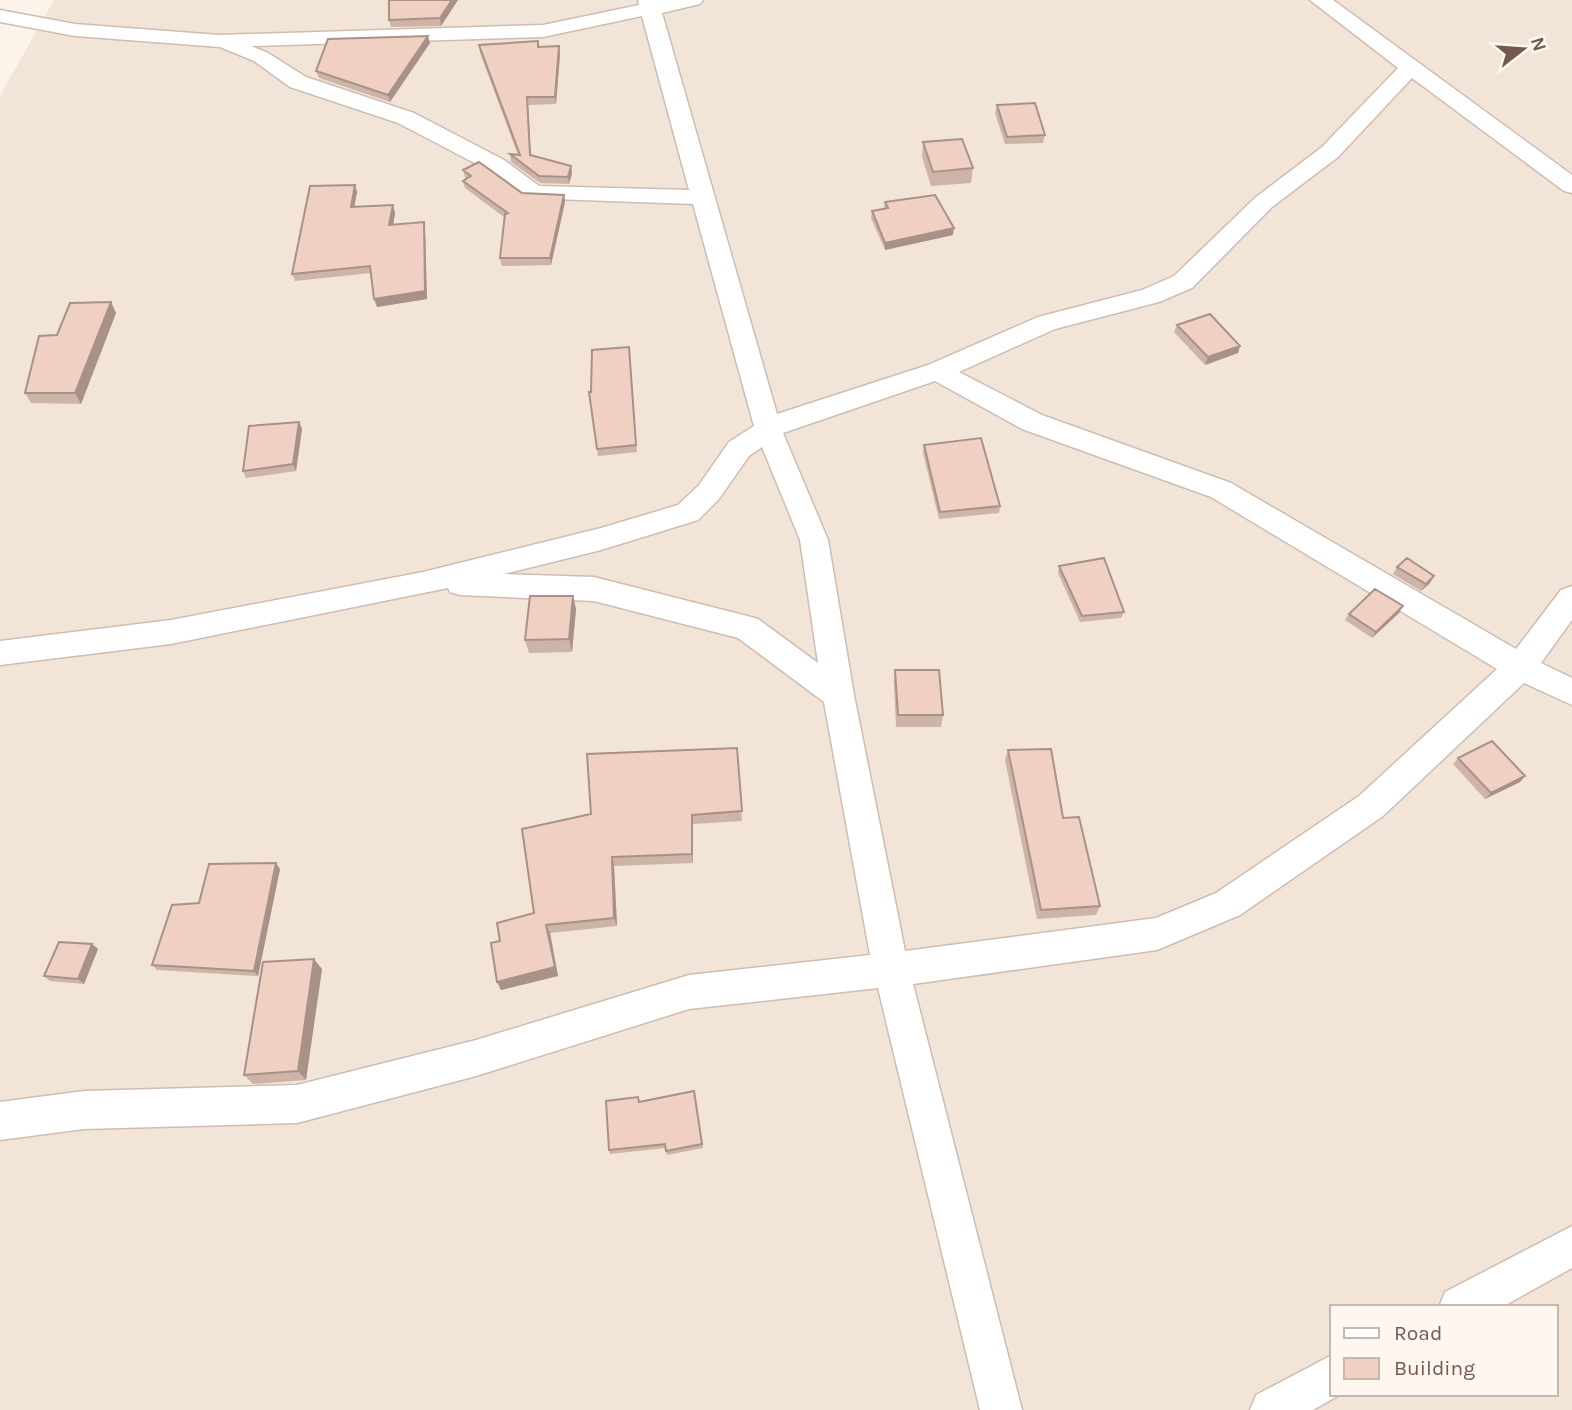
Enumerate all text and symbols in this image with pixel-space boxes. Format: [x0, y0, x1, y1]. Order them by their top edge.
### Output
north arrow [1488, 14, 1558, 84]
text: N [1526, 35, 1551, 54]
legend [1330, 1305, 1558, 1396]
text: Road [1394, 1321, 1442, 1345]
text: Building [1394, 1356, 1475, 1380]

